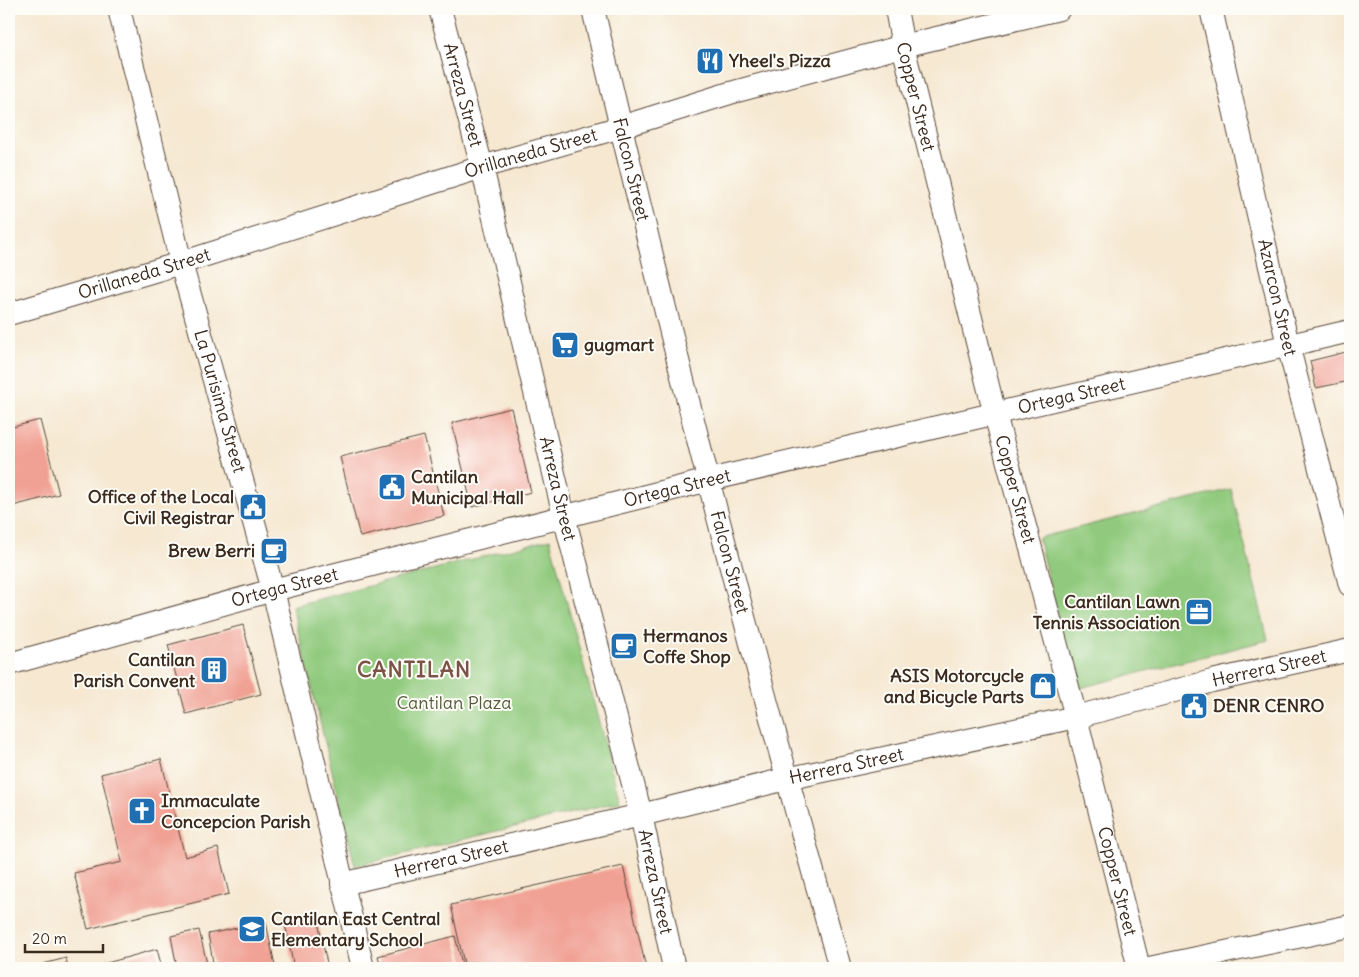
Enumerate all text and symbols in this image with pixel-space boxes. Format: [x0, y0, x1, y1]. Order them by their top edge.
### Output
street label: Arreza Street [439, 40, 488, 149]
street label: Copper Street [891, 40, 941, 154]
restaurant icon: Yheel's Pizza [695, 46, 725, 76]
place label: Yheel's Pizza [728, 49, 831, 72]
street label: Falcon Street [608, 115, 655, 223]
street label: Orillaneda Street [461, 122, 600, 183]
street label: Azarcon Street [1253, 237, 1302, 358]
street label: Orillaneda Street [75, 242, 213, 304]
street label: La Purisima Street [189, 327, 251, 475]
supermarket icon: gugmart [550, 330, 580, 360]
place label: gugmart [584, 333, 655, 356]
street label: Ortega Street [1015, 372, 1127, 419]
street label: Copper Street [990, 432, 1041, 546]
street label: Arreza Street [535, 434, 582, 543]
street label: Ortega Street [621, 463, 733, 512]
place label: Cantilan Municipal Hall [411, 465, 524, 509]
public building icon: Cantilan Municipal Hall [377, 472, 407, 502]
place label: Office of the Local Civil Registrar [88, 485, 235, 529]
public building icon: Office of the Local Civil Registrar [238, 492, 268, 522]
street label: Falcon Street [706, 508, 755, 616]
cafe icon: Brew Berri [259, 536, 289, 566]
place label: Brew Berri [168, 539, 255, 562]
street label: Ortega Street [228, 562, 340, 612]
place label: Cantilan Lawn Tennis Association [1033, 590, 1181, 634]
office icon: Cantilan Lawn Tennis Association [1184, 597, 1214, 627]
place label: Hermanos Coffe Shop [643, 624, 731, 668]
cafe icon: Hermanos Coffe Shop [609, 631, 639, 661]
street label: Herrera Street [1210, 644, 1328, 692]
place label: Cantilan Parish Convent [73, 648, 196, 692]
building icon: Cantilan Parish Convent [199, 655, 229, 685]
district label: CANTILAN [357, 655, 471, 683]
place label: ASIS Motorcycle and Bicycle Parts [884, 664, 1024, 708]
shop icon: ASIS Motorcycle and Bicycle Parts [1028, 671, 1058, 701]
park label: Cantilan Plaza [396, 691, 512, 714]
public building icon: DENR CENRO [1179, 691, 1209, 721]
place label: DENR CENRO [1213, 694, 1325, 717]
street label: Herrera Street [787, 742, 905, 789]
place label: Immaculate Concepcion Parish [161, 789, 311, 833]
church icon: Immaculate Concepcion Parish [127, 796, 157, 826]
street label: Copper Street [1093, 824, 1142, 938]
street label: Arreza Street [633, 827, 678, 936]
street label: Herrera Street [392, 834, 510, 883]
place label: Cantilan East Central Elementary School [271, 907, 440, 951]
school or university icon: Cantilan East Central Elementary School [237, 914, 267, 944]
scale bar [25, 922, 102, 954]
text: 20 m [32, 929, 67, 948]

